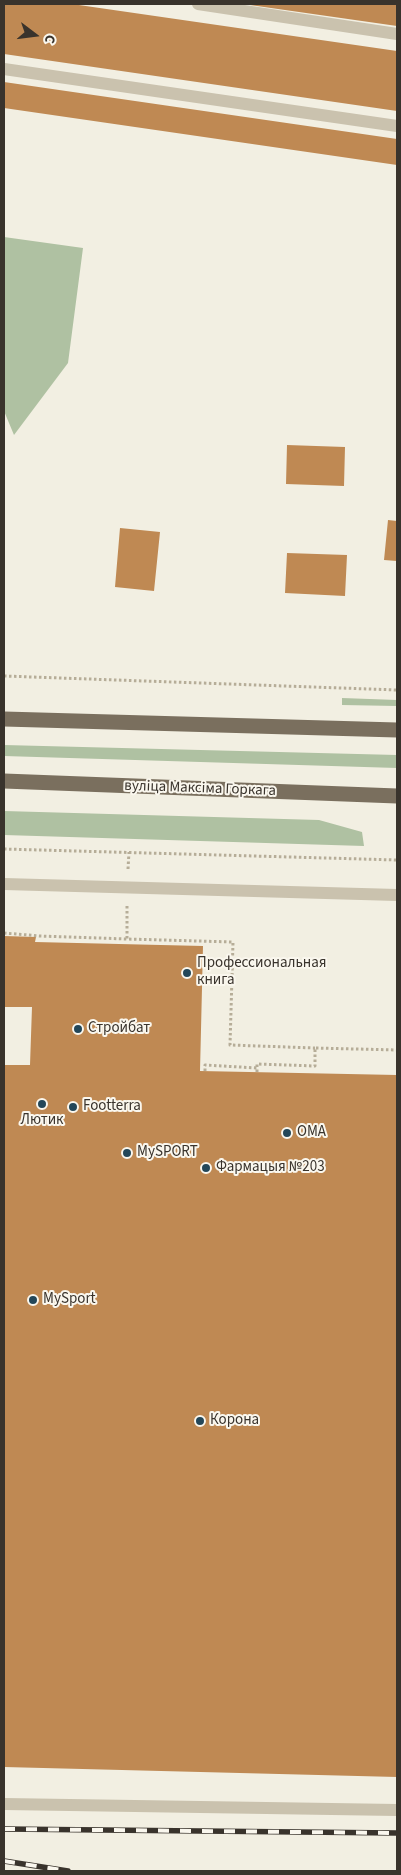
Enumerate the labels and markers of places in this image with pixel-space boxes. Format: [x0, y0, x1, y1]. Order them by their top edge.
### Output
place label: Профессиональная книга [197, 955, 327, 990]
marker: Профессиональная книга [181, 967, 193, 979]
place label: Стройбат [88, 1020, 150, 1038]
marker: Стройбат [72, 1023, 84, 1035]
marker: Лютик [36, 1098, 48, 1110]
place label: Footterra [83, 1098, 141, 1116]
marker: Footterra [67, 1101, 79, 1113]
place label: Лютик [20, 1112, 64, 1130]
place label: ОМА [297, 1124, 326, 1142]
marker: ОМА [281, 1127, 293, 1139]
place label: MySPORT [137, 1144, 198, 1162]
marker: MySPORT [121, 1147, 133, 1159]
place label: Фармацыя №203 [216, 1159, 325, 1177]
marker: Фармацыя №203 [200, 1162, 212, 1174]
place label: MySport [43, 1291, 96, 1309]
marker: MySport [27, 1294, 39, 1306]
place label: Корона [210, 1412, 259, 1430]
marker: Корона [194, 1415, 206, 1427]

